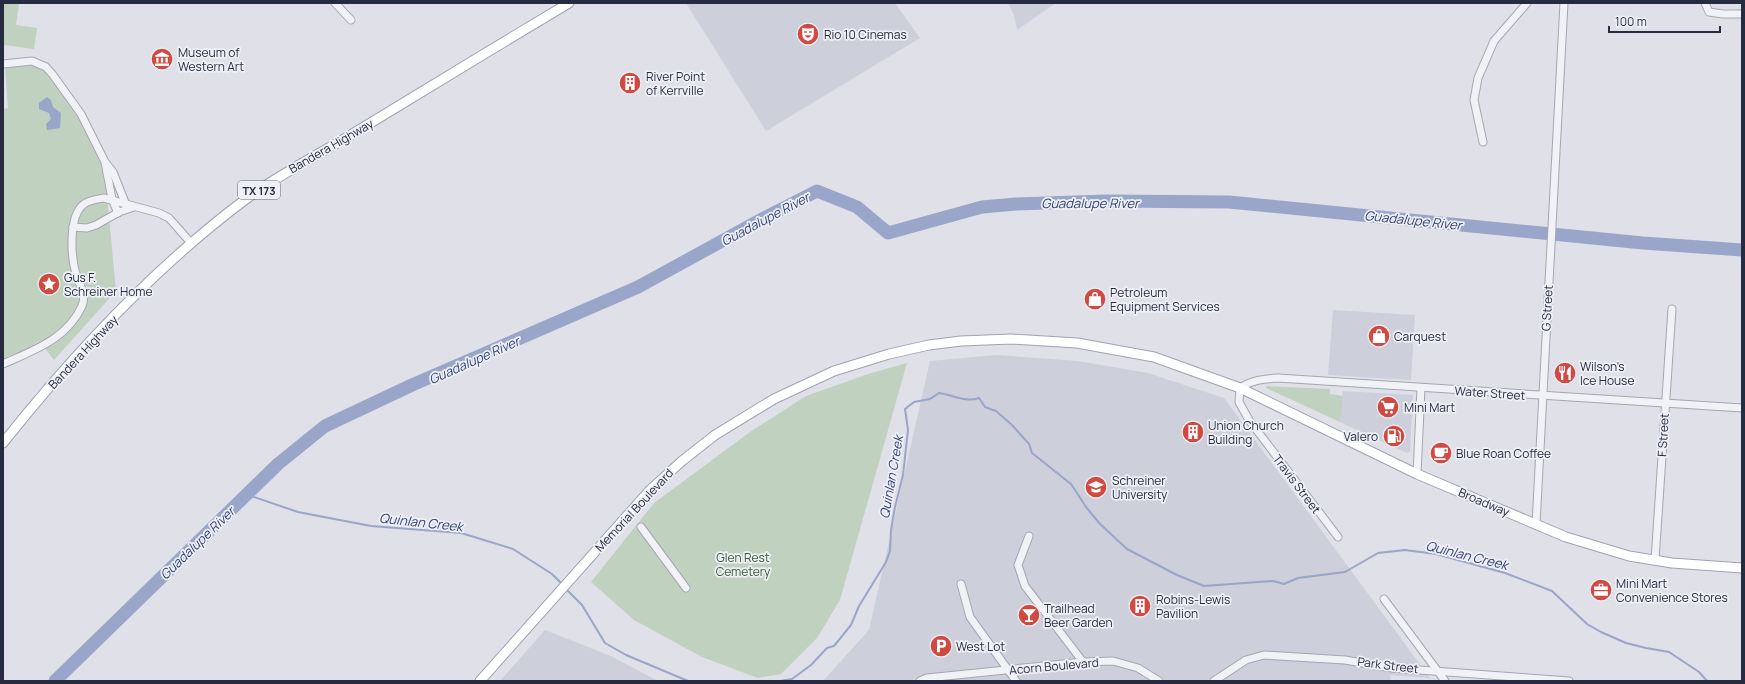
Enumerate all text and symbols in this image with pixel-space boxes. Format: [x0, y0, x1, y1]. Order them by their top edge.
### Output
scale bar [1609, 8, 1720, 34]
text: 100 m [1615, 13, 1647, 30]
theatre icon: Rio 10 Cinemas [795, 21, 821, 47]
place label: Rio 10 Cinemas [824, 26, 907, 43]
place label: Museum of Western Art [178, 44, 244, 75]
museum icon: Museum of Western Art [149, 46, 175, 72]
place label: River Point of Kerrville [646, 68, 705, 99]
building icon: River Point of Kerrville [617, 70, 643, 96]
street label: Bandera Highway [286, 115, 377, 177]
road number: TX 173 [238, 181, 280, 199]
water label: Guadalupe River [718, 187, 814, 250]
water label: Guadalupe River [1041, 194, 1141, 212]
water label: Guadalupe River [1364, 206, 1465, 234]
place label: Gus F. Schreiner Home [64, 269, 152, 300]
place icon: Gus F. Schreiner Home [36, 271, 62, 297]
place label: Petroleum Equipment Services [1110, 284, 1220, 315]
street label: G Street [1537, 284, 1557, 331]
shop icon: Petroleum Equipment Services [1082, 286, 1108, 312]
street label: Bandera Highway [44, 311, 122, 393]
shop icon: Carquest [1366, 323, 1392, 349]
place label: Carquest [1394, 328, 1446, 345]
water label: Guadalupe River [426, 331, 524, 388]
place label: Wilson's Ice House [1580, 358, 1634, 389]
restaurant icon: Wilson's Ice House [1552, 360, 1578, 386]
street label: Water Street [1454, 382, 1526, 404]
supermarket icon: Mini Mart [1375, 394, 1401, 420]
place label: Mini Mart [1404, 399, 1455, 416]
street label: F Street [1653, 413, 1673, 457]
place label: Union Church Building [1208, 417, 1284, 448]
building icon: Union Church Building [1180, 419, 1206, 445]
fuel station icon: Valero [1381, 423, 1407, 449]
place label: Valero [1344, 428, 1378, 445]
water label: Quinlan Creek [875, 432, 908, 520]
cafe icon: Blue Roan Coffee [1428, 440, 1454, 466]
place label: Blue Roan Coffee [1456, 445, 1551, 462]
street label: Travis Street [1269, 451, 1325, 517]
street label: Memorial Boulevard [591, 465, 677, 555]
place label: Schreiner University [1112, 472, 1168, 503]
school or university icon: Schreiner University [1083, 474, 1109, 500]
street label: Broadway [1456, 484, 1513, 521]
water label: Guadalupe River [156, 501, 240, 583]
water label: Quinlan Creek [378, 509, 466, 536]
water label: Quinlan Creek [1424, 536, 1512, 575]
park label: Glen Rest Cemetery [716, 549, 771, 580]
place label: Mini Mart Convenience Stores [1616, 575, 1728, 606]
office icon: Mini Mart Convenience Stores [1588, 577, 1614, 603]
place label: Robins-Lewis Pavilion [1156, 591, 1230, 622]
building icon: Robins-Lewis Pavilion [1127, 593, 1153, 619]
place label: Trailhead Beer Garden [1044, 600, 1113, 631]
bar icon: Trailhead Beer Garden [1016, 602, 1042, 628]
parking icon: West Lot [928, 633, 954, 659]
place label: West Lot [956, 638, 1005, 655]
street label: Park Street [1356, 653, 1420, 677]
street label: Acorn Boulevard [1008, 654, 1100, 678]

